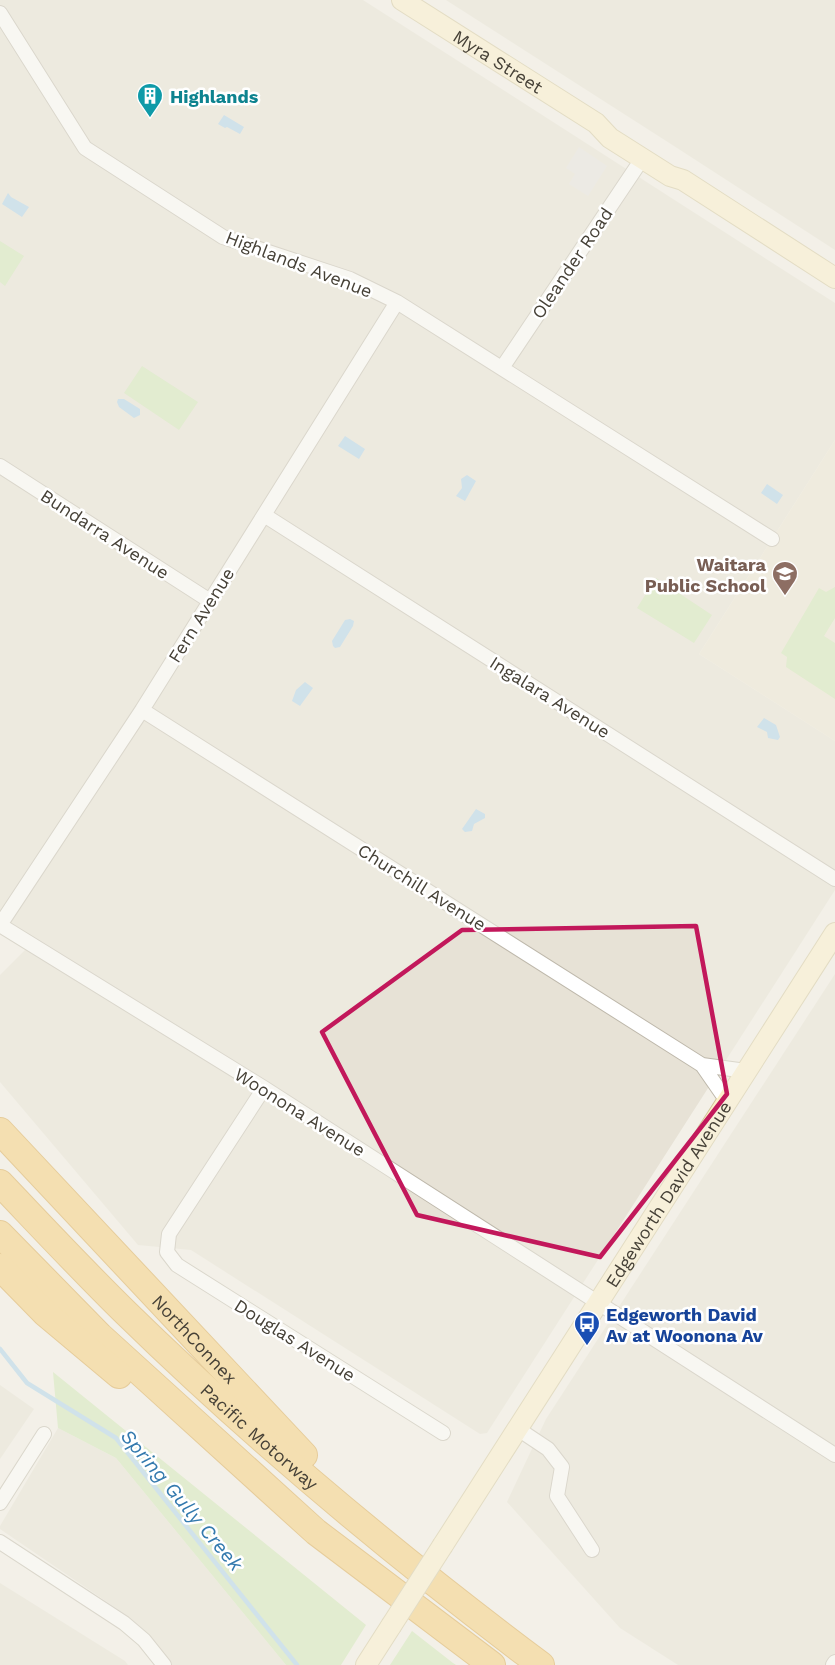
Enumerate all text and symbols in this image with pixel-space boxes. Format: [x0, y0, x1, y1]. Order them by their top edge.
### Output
street label: Myra Street [450, 25, 547, 97]
building icon: Highlands [135, 81, 165, 119]
place label: Highlands [170, 86, 259, 107]
street label: Oleander Road [527, 204, 617, 322]
street label: Highlands Avenue [223, 226, 375, 302]
street label: Bundarra Avenue [37, 485, 173, 583]
place label: Waitara Public School [645, 554, 767, 596]
school or university icon: Waitara Public School [770, 559, 800, 597]
street label: Fern Avenue [163, 564, 239, 666]
street label: Ingalara Avenue [486, 652, 614, 742]
street label: Churchill Avenue [354, 839, 490, 935]
street label: Woonona Avenue [231, 1063, 369, 1161]
street label: Edgeworth David Avenue [601, 1097, 735, 1291]
street label: NorthConnex [148, 1290, 242, 1388]
street label: Douglas Avenue [231, 1294, 359, 1386]
place label: Edgeworth David Av at Woonona Av [606, 1304, 764, 1346]
bus stop icon: Edgeworth David Av at Woonona Av [572, 1309, 602, 1347]
street label: Pacific Motorway [197, 1379, 323, 1494]
water label: Spring Gully Creek [116, 1424, 249, 1577]

